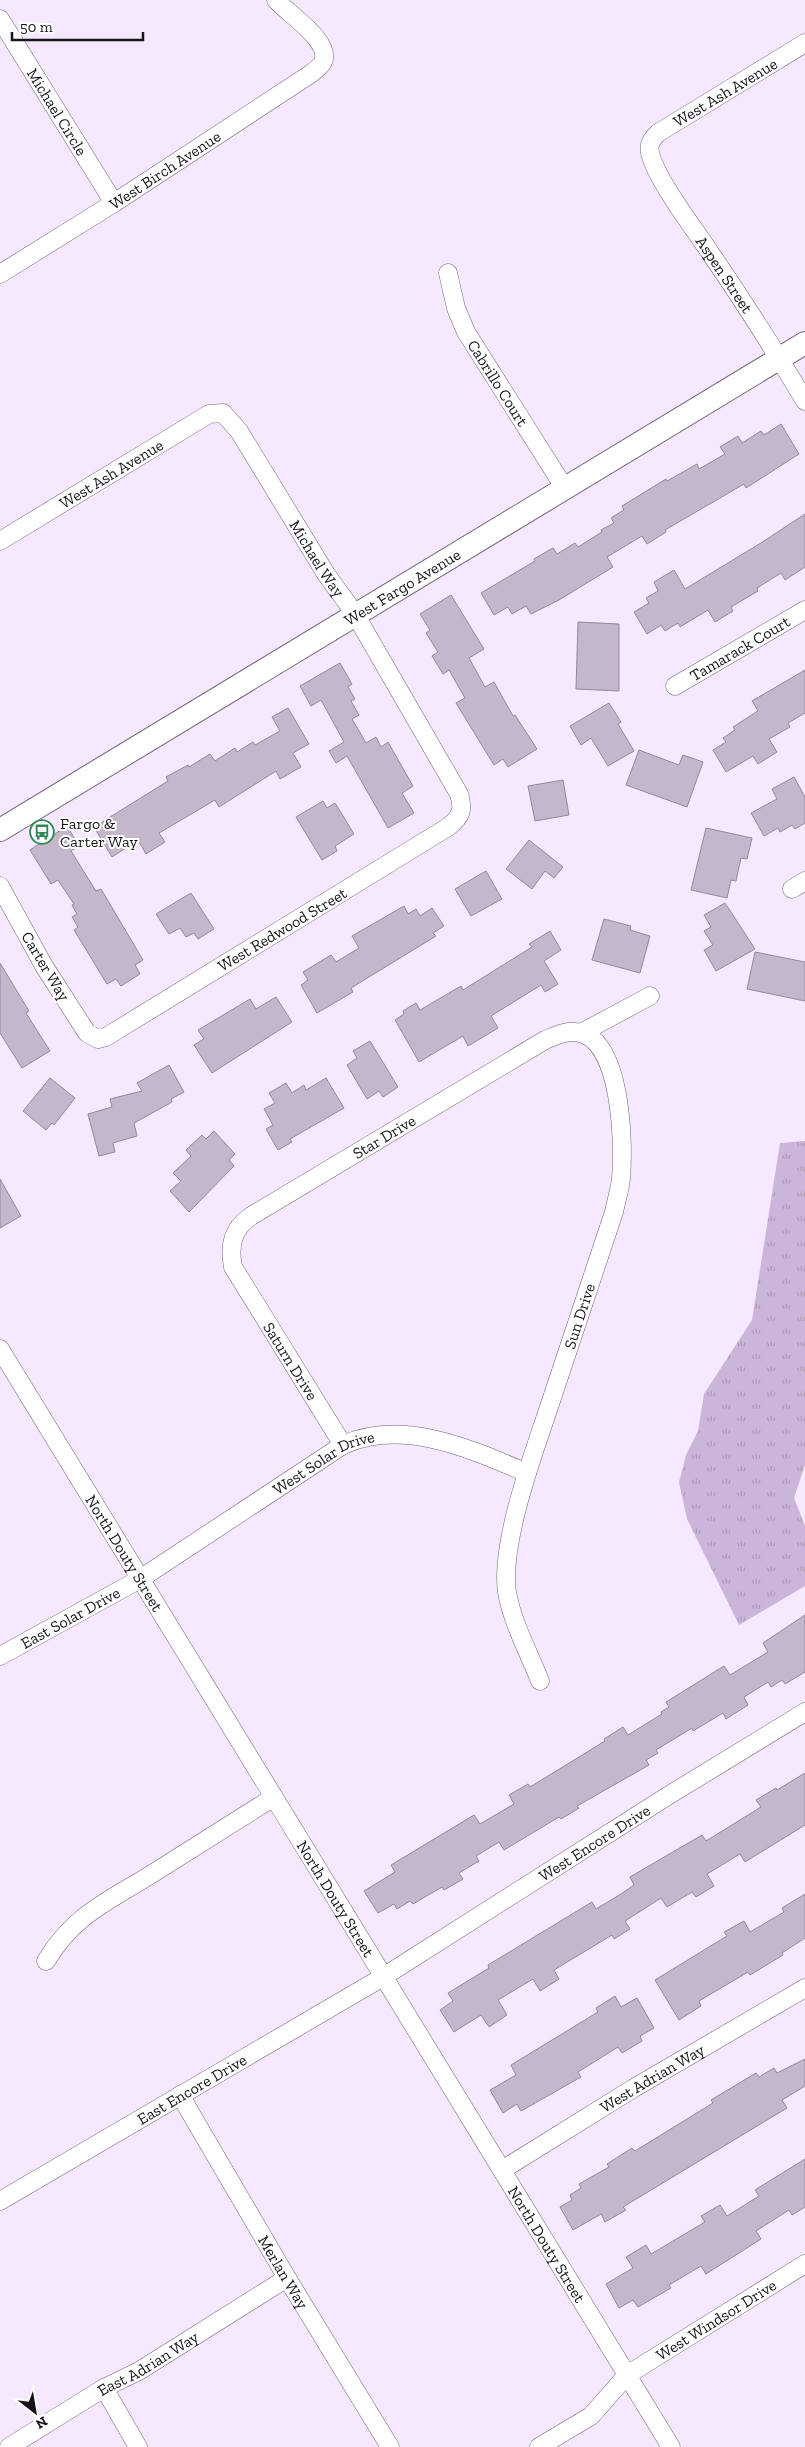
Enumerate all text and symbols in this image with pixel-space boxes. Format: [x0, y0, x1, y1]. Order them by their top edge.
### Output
scale bar [12, 10, 144, 42]
text: 50 m [20, 18, 53, 36]
street label: West Ash Avenue [670, 54, 781, 131]
street label: Michael Circle [23, 65, 91, 159]
street label: West Birch Avenue [106, 127, 224, 214]
street label: Aspen Street [692, 233, 757, 317]
street label: Cabrillo Court [463, 336, 532, 430]
street label: West Ash Avenue [56, 435, 167, 513]
street label: Michael Way [285, 517, 349, 601]
street label: West Fargo Avenue [341, 545, 464, 630]
street label: Tamarack Court [687, 612, 794, 685]
place label: Fargo & Carter Way [60, 814, 138, 851]
bus stop icon: Fargo & Carter Way [29, 819, 55, 845]
street label: West Redwood Street [214, 883, 350, 975]
street label: Carter Way [17, 928, 74, 1005]
street label: Star Drive [349, 1111, 419, 1163]
street label: Sun Drive [560, 1281, 599, 1351]
street label: Saturn Drive [259, 1319, 322, 1404]
street label: West Solar Drive [269, 1427, 376, 1499]
street label: North Douty Street [81, 1492, 167, 1615]
street label: East Solar Drive [17, 1583, 123, 1653]
street label: West Encore Drive [535, 1801, 654, 1885]
street label: North Douty Street [293, 1837, 378, 1960]
street label: West Adrian Way [597, 2040, 708, 2117]
street label: East Encore Drive [134, 2050, 250, 2129]
street label: North Douty Street [504, 2183, 589, 2306]
street label: Merlan Way [254, 2232, 313, 2313]
street label: West Windsor Drive [653, 2275, 780, 2364]
street label: East Adrian Way [94, 2327, 203, 2400]
north arrow [10, 2387, 60, 2437]
text: N [32, 2413, 50, 2433]

